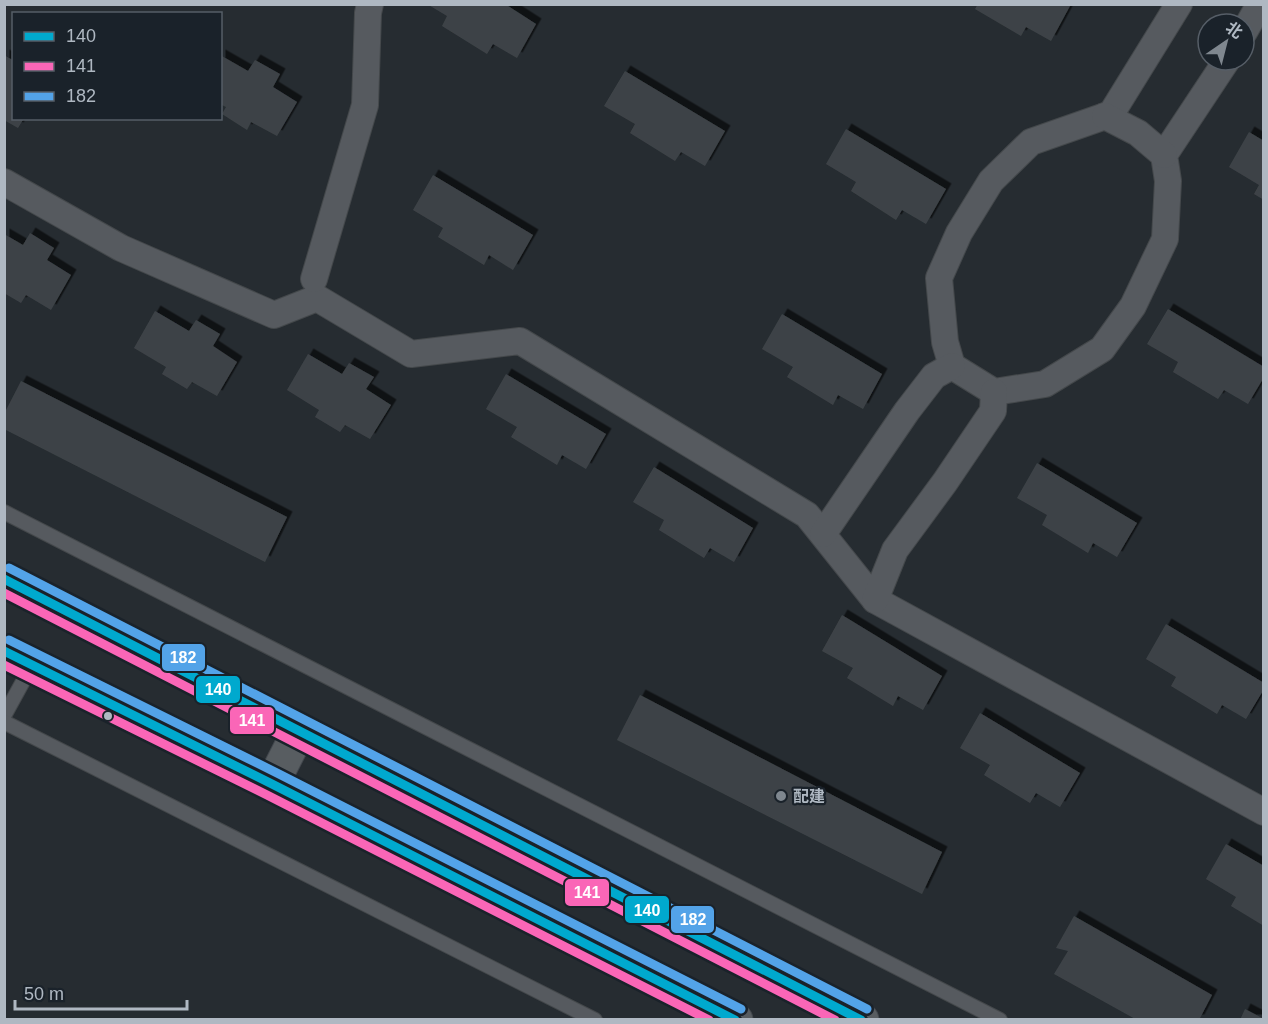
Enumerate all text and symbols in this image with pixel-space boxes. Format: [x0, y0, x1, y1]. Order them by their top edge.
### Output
legend [12, 12, 222, 120]
north arrow [1196, 12, 1256, 72]
text: 北 [1223, 19, 1246, 42]
text: 140 [66, 26, 96, 46]
text: 141 [66, 56, 96, 76]
text: 182 [66, 86, 96, 106]
line badge: 182 [161, 643, 206, 672]
text: 182 [170, 649, 196, 666]
line badge: 140 [195, 675, 241, 704]
text: 140 [205, 681, 231, 698]
line badge: 141 [229, 706, 275, 735]
unlabelled marker [102, 710, 114, 722]
text: 141 [239, 712, 265, 729]
place label: 配建 [793, 788, 825, 805]
marker: 配建 [774, 789, 788, 803]
line badge: 141 [564, 878, 610, 907]
text: 141 [574, 884, 600, 901]
line badge: 140 [624, 895, 670, 924]
text: 140 [634, 902, 660, 919]
line badge: 182 [670, 905, 715, 934]
text: 182 [680, 911, 706, 928]
scale bar [15, 973, 188, 1011]
text: 50 m [24, 984, 64, 1004]

